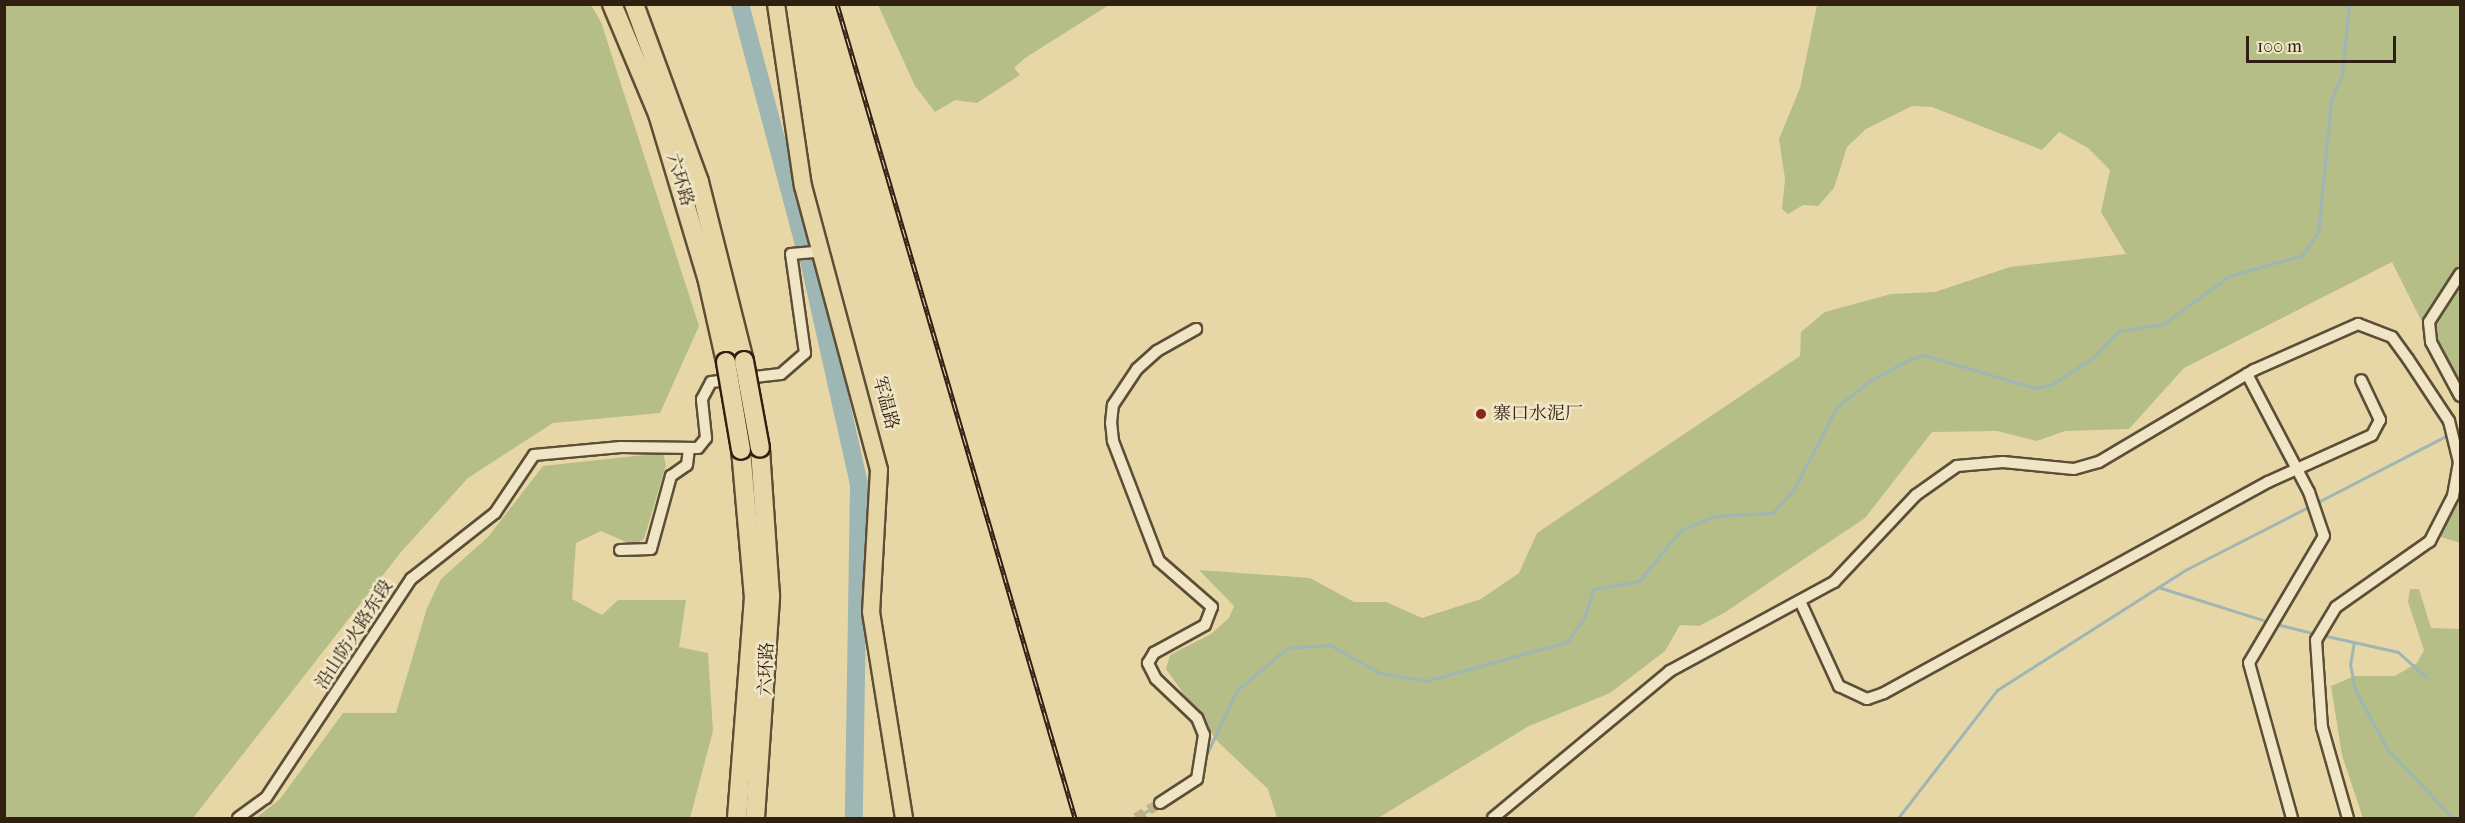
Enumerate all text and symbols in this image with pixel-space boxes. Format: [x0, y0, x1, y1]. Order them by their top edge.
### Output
scale bar [2249, 24, 2399, 62]
text: 100 m [2257, 36, 2302, 57]
street label: 六环路 [661, 151, 697, 209]
street label: 军温路 [868, 374, 902, 432]
place label: 寨口水泥厂 [1493, 403, 1583, 425]
marker: 寨口水泥厂 [1474, 407, 1488, 421]
street label: 沿山防火路东段 [312, 576, 398, 694]
street label: 六环路 [755, 642, 779, 696]

